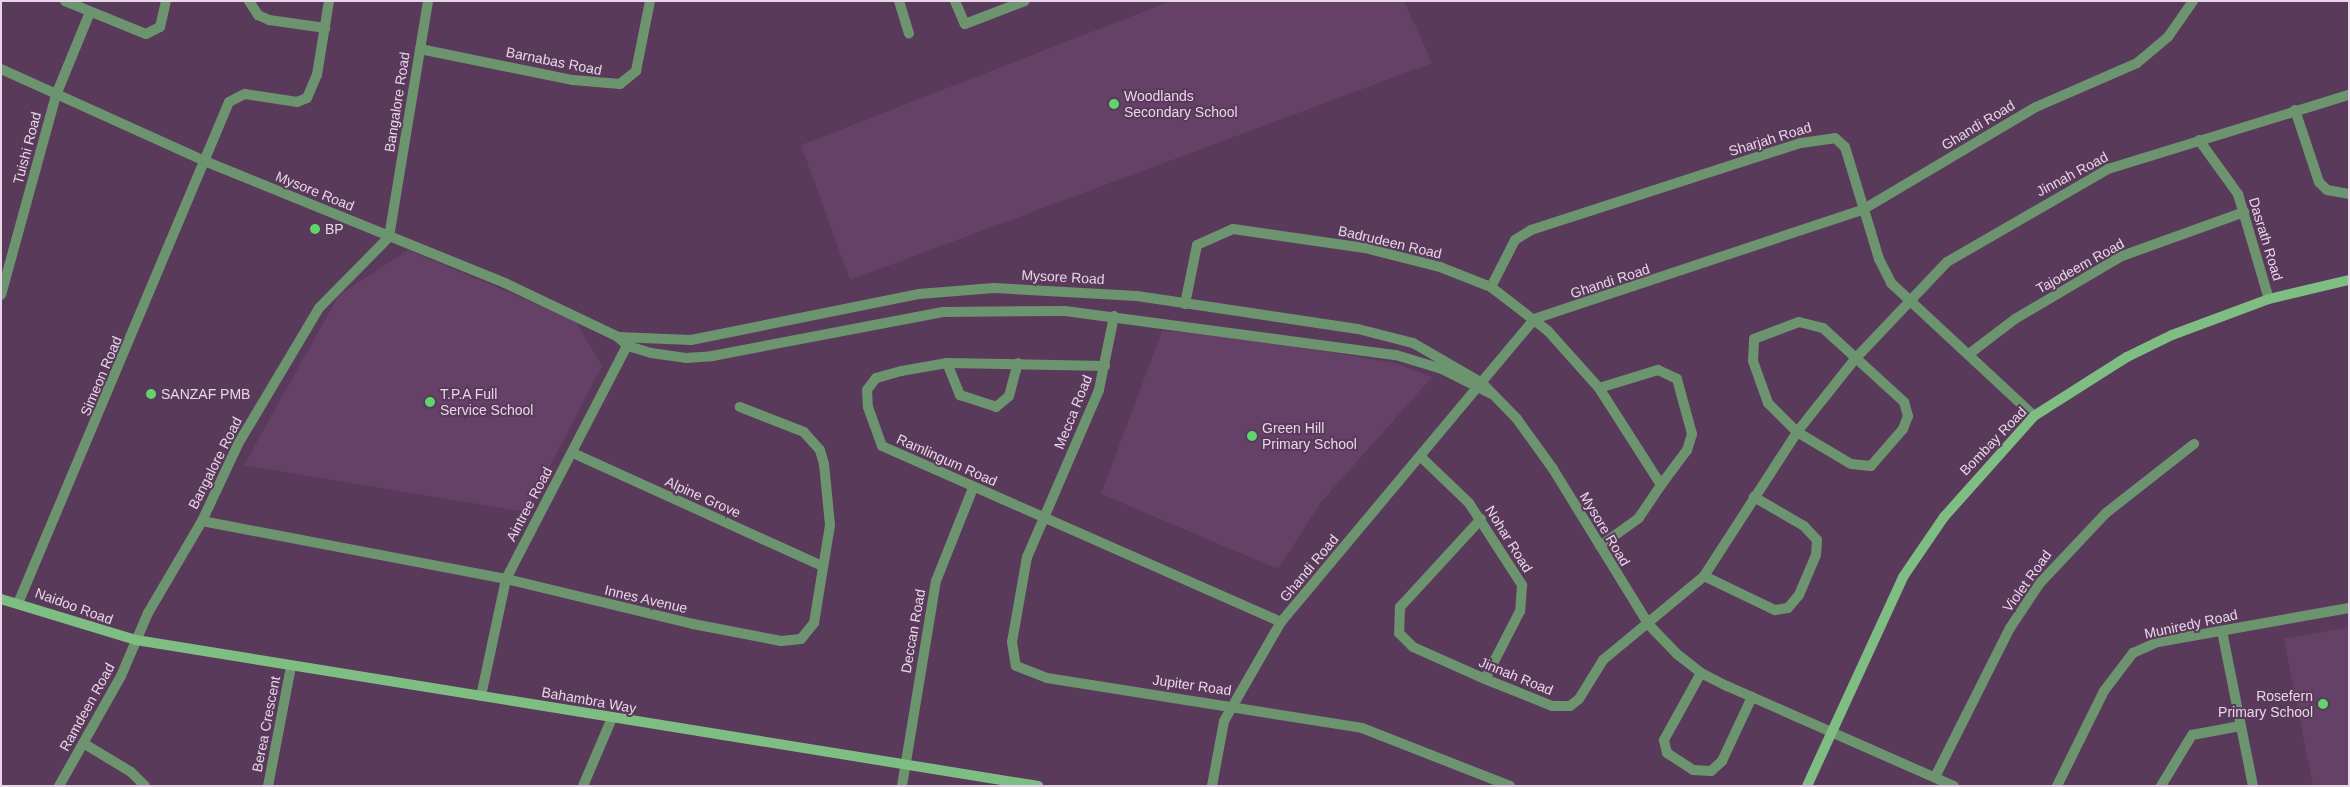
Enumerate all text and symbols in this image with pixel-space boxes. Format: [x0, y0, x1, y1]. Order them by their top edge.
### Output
street label: Barnabas Road [505, 43, 603, 79]
street label: Bangalore Road [381, 51, 413, 153]
place label: Woodlands Secondary School [1124, 88, 1238, 120]
street label: Ghandi Road [1938, 97, 2018, 153]
marker: Woodlands Secondary School [1108, 98, 1120, 110]
street label: Tuishi Road [9, 110, 45, 186]
street label: Sharjah Road [1727, 118, 1813, 160]
street label: Jinnah Road [2033, 148, 2111, 200]
street label: Mysore Road [273, 168, 357, 214]
street label: Dasrath Road [2245, 195, 2287, 283]
place label: BP [325, 221, 344, 237]
street label: Badrudeen Road [1337, 222, 1443, 262]
marker: BP [309, 223, 321, 235]
street label: Tajodeem Road [2033, 235, 2127, 297]
street label: Ghandi Road [1568, 260, 1652, 302]
street label: Mysore Road [1021, 266, 1105, 288]
street label: Simeon Road [77, 334, 125, 418]
street label: Mecca Road [1050, 372, 1096, 452]
place label: SANZAF PMB [161, 386, 250, 402]
place label: T.P.A Full Service School [440, 386, 533, 418]
marker: SANZAF PMB [145, 388, 157, 400]
marker: T.P.A Full Service School [424, 396, 436, 408]
street label: Bombay Road [1956, 403, 2030, 479]
street label: Bangalore Road [185, 414, 245, 512]
place label: Green Hill Primary School [1262, 420, 1357, 452]
street label: Ramlingum Road [894, 430, 1000, 490]
marker: Green Hill Primary School [1246, 430, 1258, 442]
street label: Aintree Road [502, 464, 556, 544]
street label: Alpine Grove [663, 473, 743, 521]
street label: Mysore Road [1576, 489, 1634, 569]
street label: Nohar Road [1482, 503, 1536, 575]
street label: Ghandi Road [1276, 531, 1342, 605]
street label: Violet Road [1999, 547, 2055, 615]
street label: Innes Avenue [603, 581, 689, 617]
street label: Naidoo Road [33, 584, 115, 628]
street label: Deccan Road [897, 588, 929, 674]
street label: Muniredy Road [2143, 606, 2239, 642]
street label: Jinnah Road [1476, 653, 1556, 699]
street label: Ramdeen Road [56, 660, 118, 754]
street label: Jupiter Road [1152, 671, 1232, 699]
street label: Berea Crescent [248, 675, 284, 773]
street label: Bahambra Way [540, 683, 638, 717]
place label: Rosefern Primary School [2218, 688, 2313, 720]
marker: Rosefern Primary School [2317, 698, 2329, 710]

